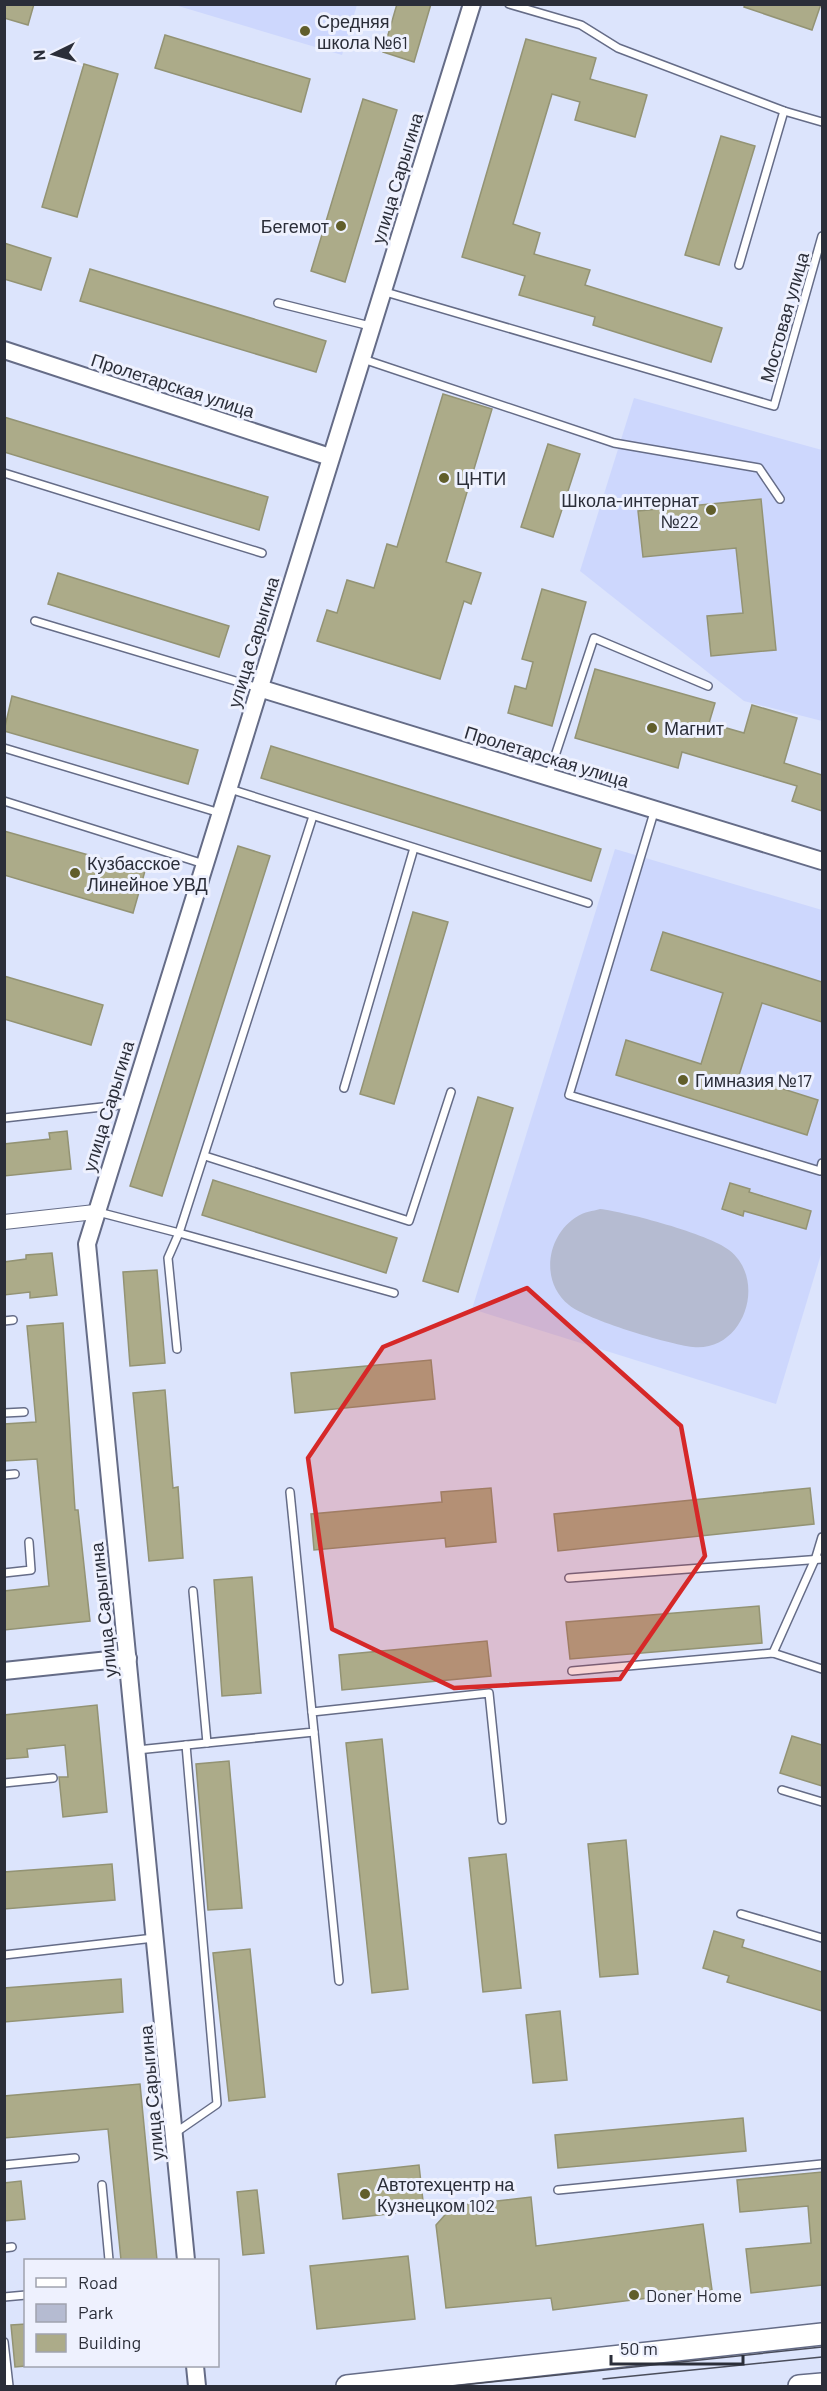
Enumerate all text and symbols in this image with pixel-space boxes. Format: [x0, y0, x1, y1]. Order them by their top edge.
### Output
place label: Средняя школа №61 [317, 10, 408, 53]
north arrow [24, 24, 84, 84]
marker: Средняя школа №61 [298, 24, 312, 38]
text: N [29, 49, 48, 61]
street label: улица Сарыгина [367, 109, 428, 246]
place label: Бегемот [261, 215, 329, 237]
marker: Бегемот [334, 219, 348, 233]
street label: Мостовая улица [755, 248, 813, 385]
street label: Пролетарская улица [88, 348, 258, 422]
place label: ЦНТИ [456, 467, 506, 489]
marker: ЦНТИ [437, 471, 451, 485]
place label: Школа-интернат №22 [561, 489, 699, 532]
marker: Школа-интернат №22 [704, 503, 718, 517]
street label: улица Сарыгина [223, 573, 284, 710]
place label: Магнит [664, 717, 724, 739]
street label: Пролетарская улица [462, 721, 633, 792]
marker: Магнит [645, 721, 659, 735]
place label: Кузбасское Линейное УВД [87, 852, 208, 895]
marker: Кузбасское Линейное УВД [68, 866, 82, 880]
street label: улица Сарыгина [78, 1037, 139, 1174]
place label: Гимназия №17 [695, 1069, 812, 1091]
marker: Гимназия №17 [676, 1073, 690, 1087]
street label: улица Сарыгина [85, 1540, 121, 1679]
street label: улица Сарыгина [134, 2023, 168, 2162]
place label: Автотехцентр на Кузнецком 102 [377, 2173, 515, 2216]
marker: Автотехцентр на Кузнецком 102 [358, 2187, 372, 2201]
legend [24, 2259, 219, 2367]
text: Road [78, 2271, 118, 2293]
place label: Doner Home [646, 2284, 742, 2306]
marker: Doner Home [627, 2288, 641, 2302]
text: Park [78, 2301, 113, 2323]
scale bar [611, 2328, 743, 2366]
text: Building [78, 2331, 141, 2353]
text: 50 m [620, 2337, 658, 2359]

